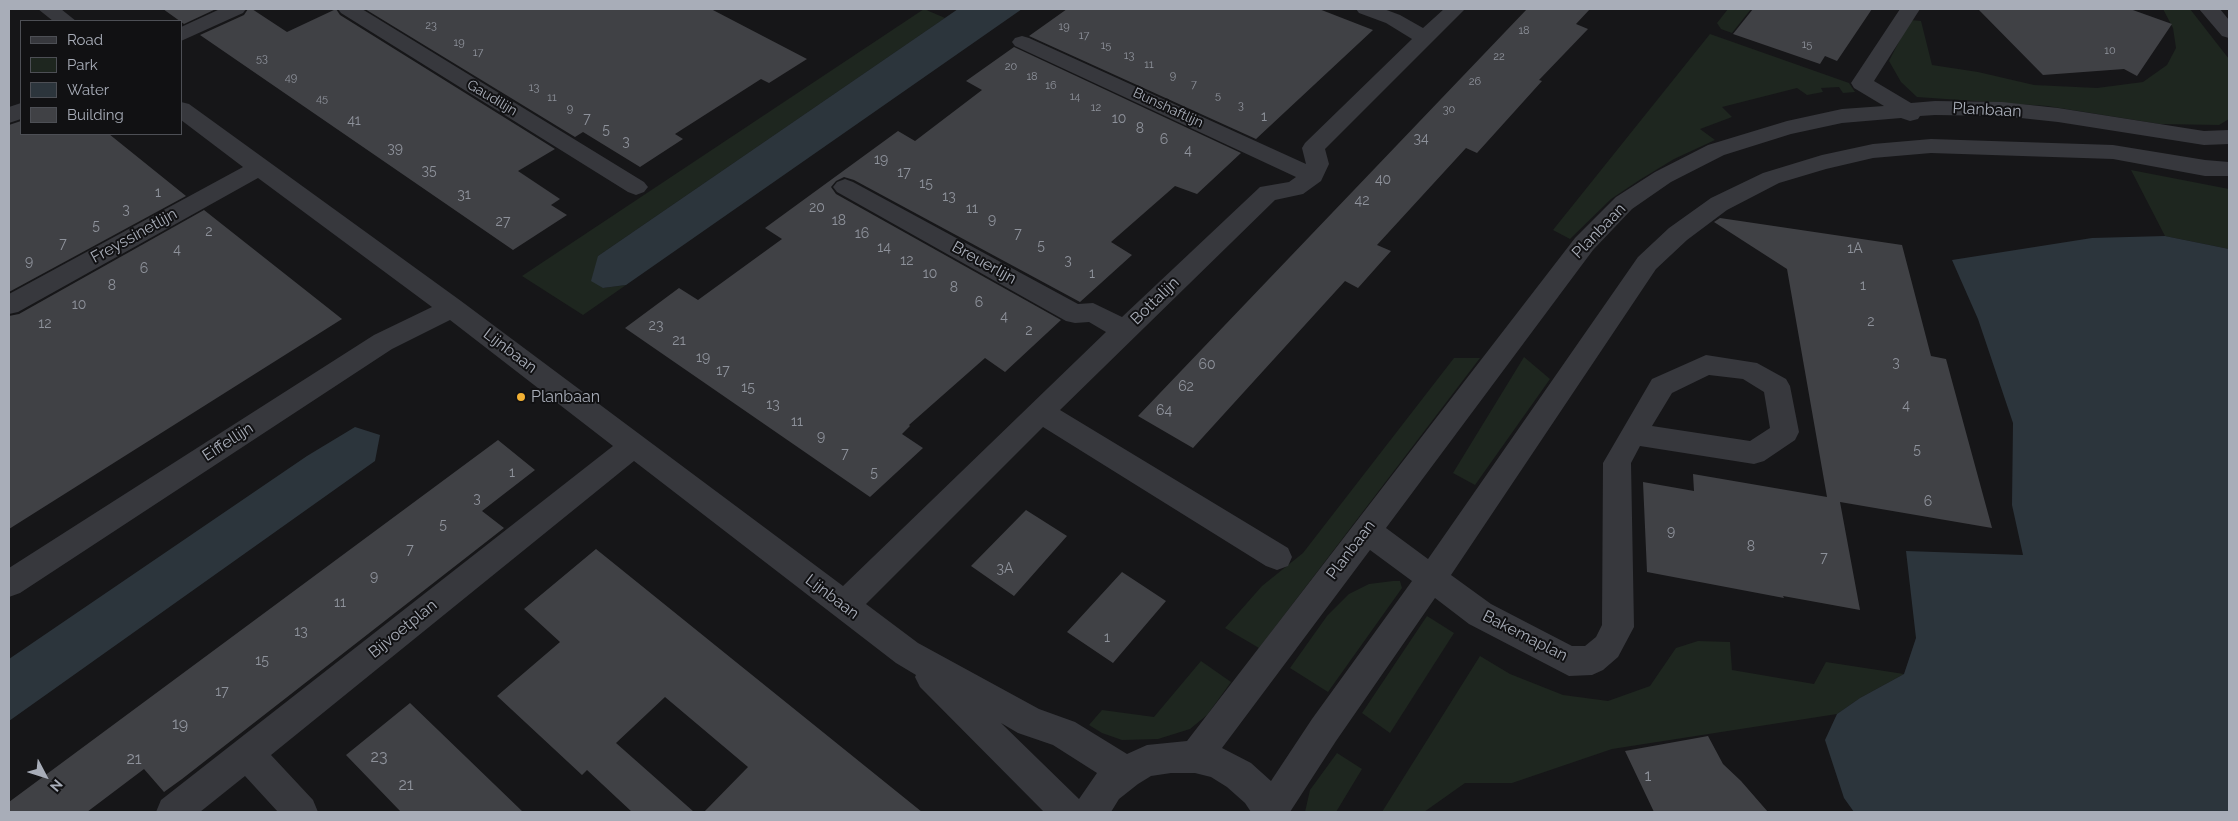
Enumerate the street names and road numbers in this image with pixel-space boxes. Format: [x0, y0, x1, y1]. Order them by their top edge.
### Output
street label: Gaudilijn [464, 76, 520, 120]
street label: Bunshaftlijn [1130, 84, 1206, 132]
street label: Planbaan [1952, 99, 2022, 121]
street label: Planbaan [1568, 200, 1630, 262]
street label: Freyssinetlijn [88, 204, 180, 268]
street label: Breuerlijn [948, 237, 1020, 289]
street label: Bottalijn [1127, 273, 1183, 329]
street label: Lijnbaan [479, 325, 541, 377]
street label: Eiffellijn [199, 418, 257, 466]
street label: Planbaan [1323, 517, 1379, 583]
street label: Lijnbaan [801, 571, 863, 623]
street label: Bijvoetplan [365, 596, 441, 662]
street label: Bakemaplan [1479, 606, 1571, 666]

